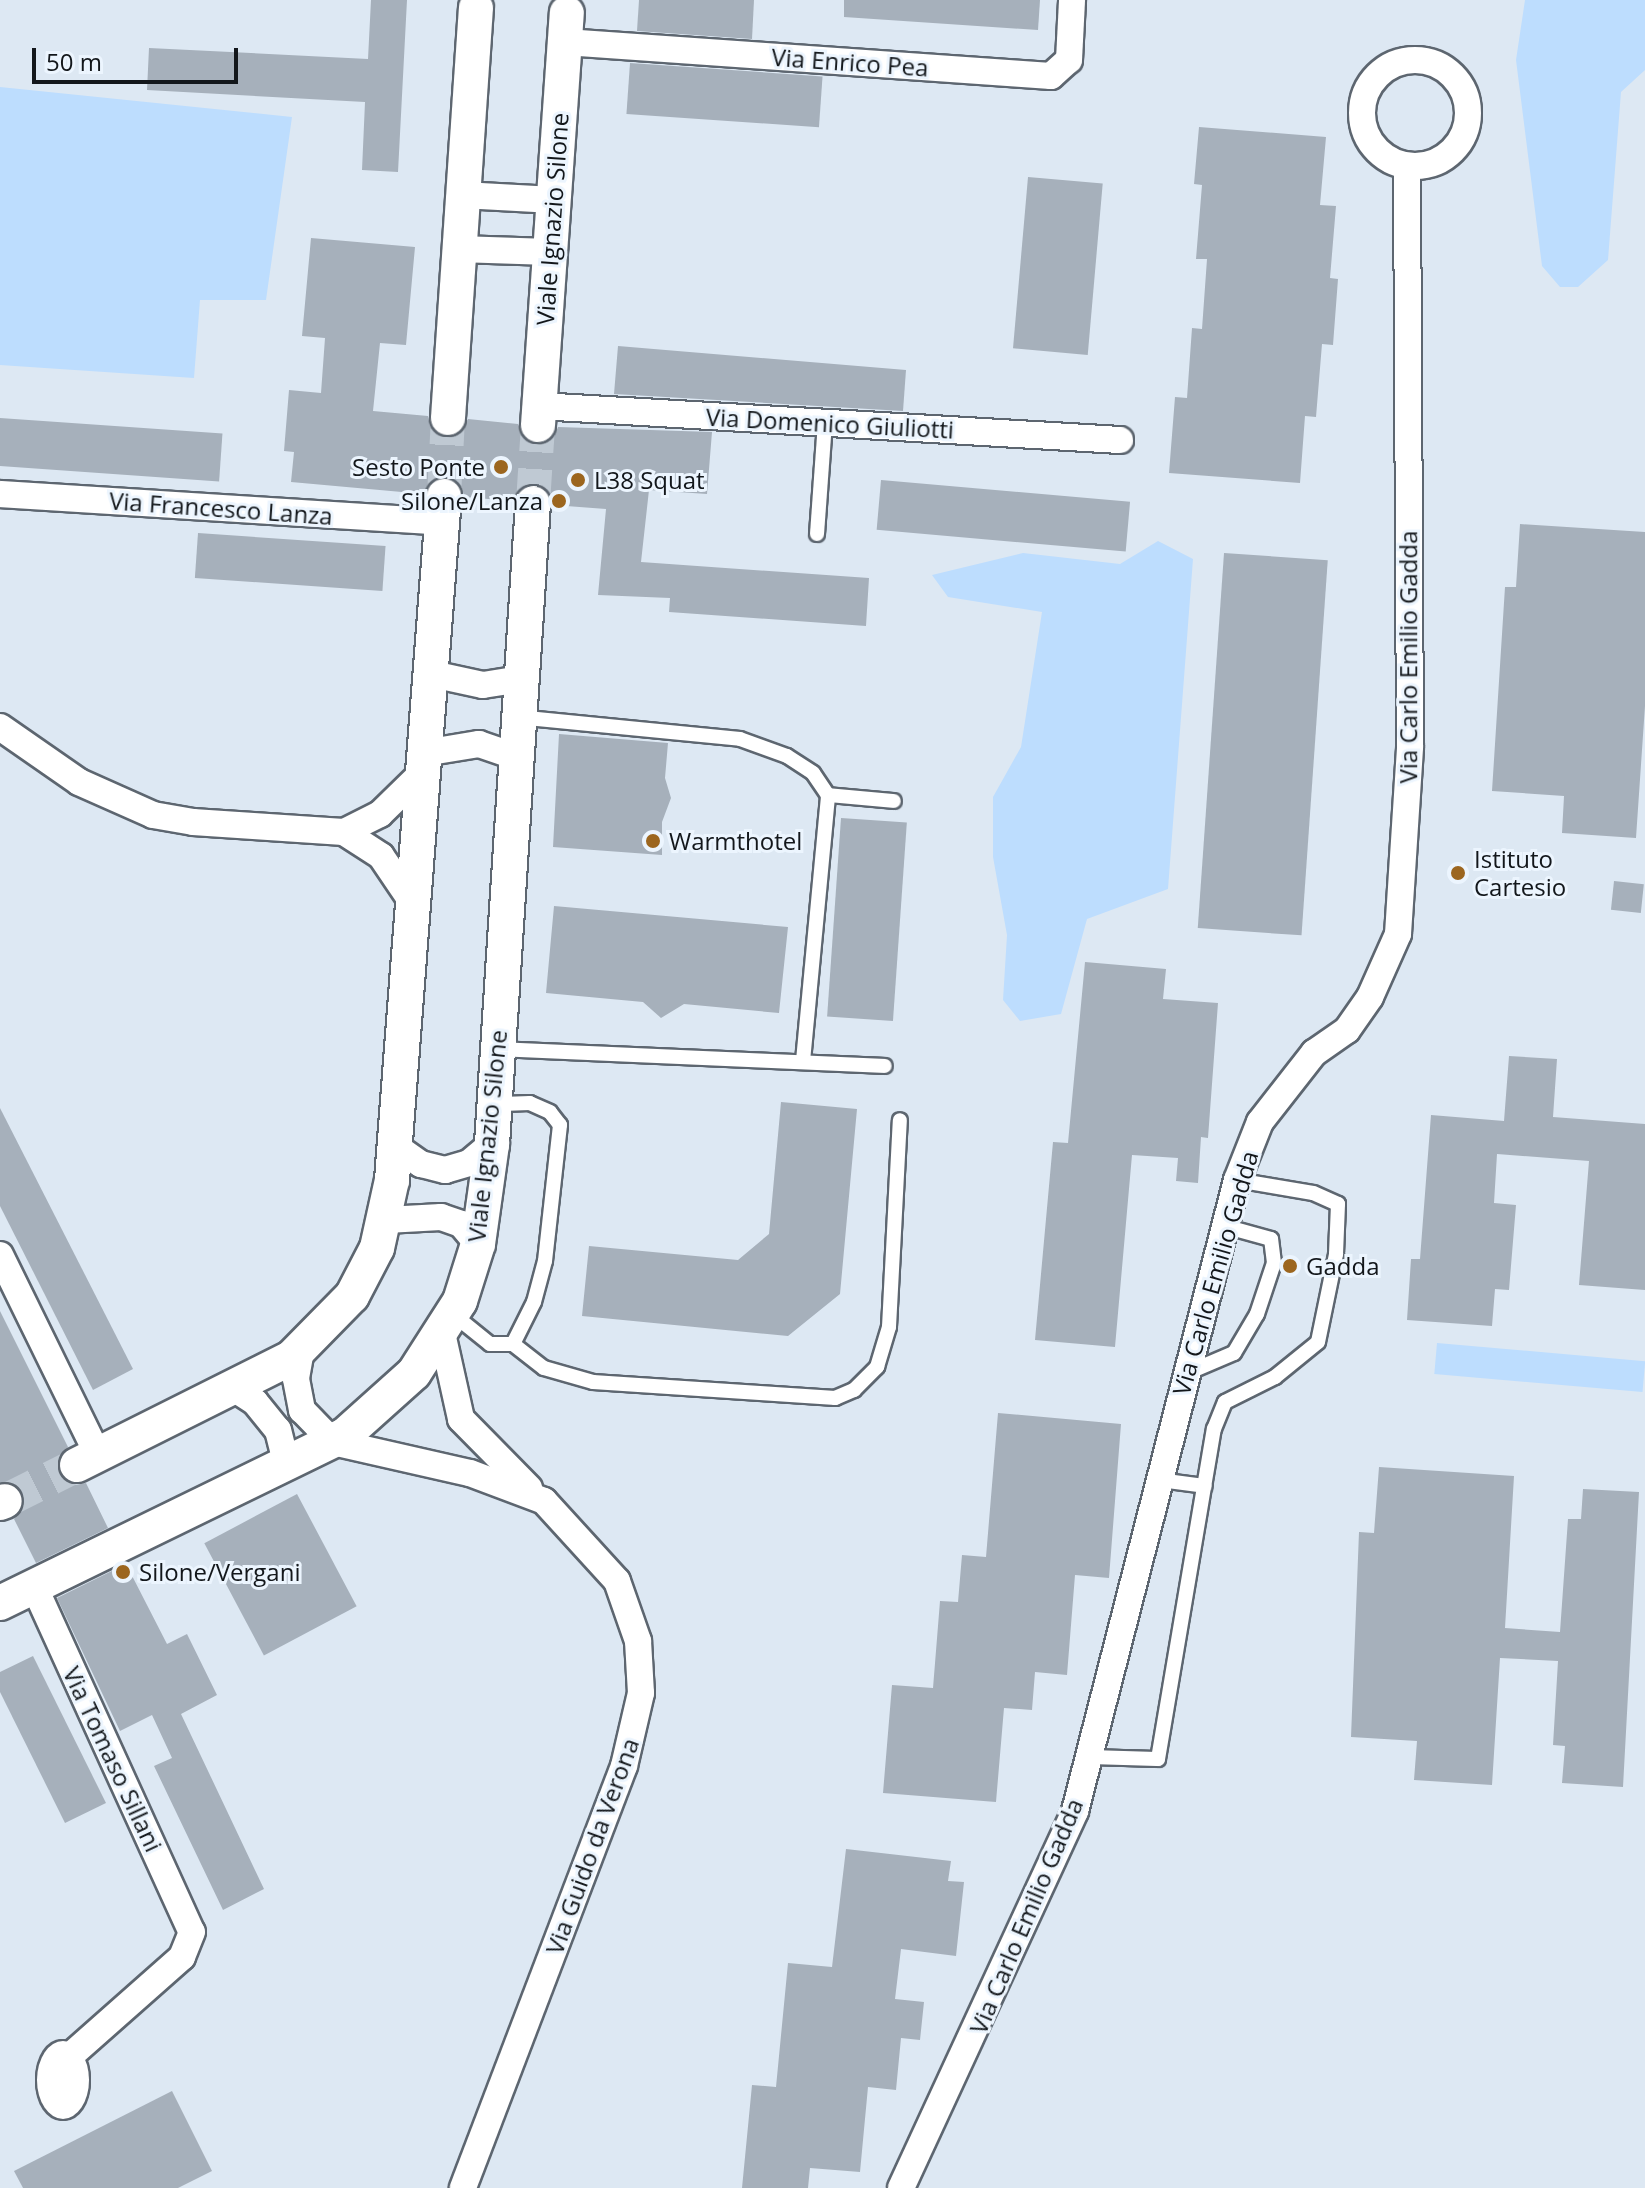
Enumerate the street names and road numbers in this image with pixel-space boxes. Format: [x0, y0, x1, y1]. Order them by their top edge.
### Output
street label: Via Enrico Pea [771, 42, 929, 82]
street label: Viale Ignazio Silone [530, 112, 574, 326]
street label: Via Domenico Giuliotti [705, 402, 955, 444]
street label: Via Francesco Lanza [108, 486, 334, 530]
street label: Via Carlo Emilio Gadda [1394, 531, 1422, 783]
street label: Viale Ignazio Silone [462, 1029, 512, 1243]
street label: Via Carlo Emilio Gadda [1166, 1148, 1264, 1398]
street label: Via Tomaso Sillani [58, 1662, 168, 1856]
street label: Via Guido da Verona [540, 1734, 644, 1958]
street label: Via Carlo Emilio Gadda [963, 1794, 1089, 2038]

